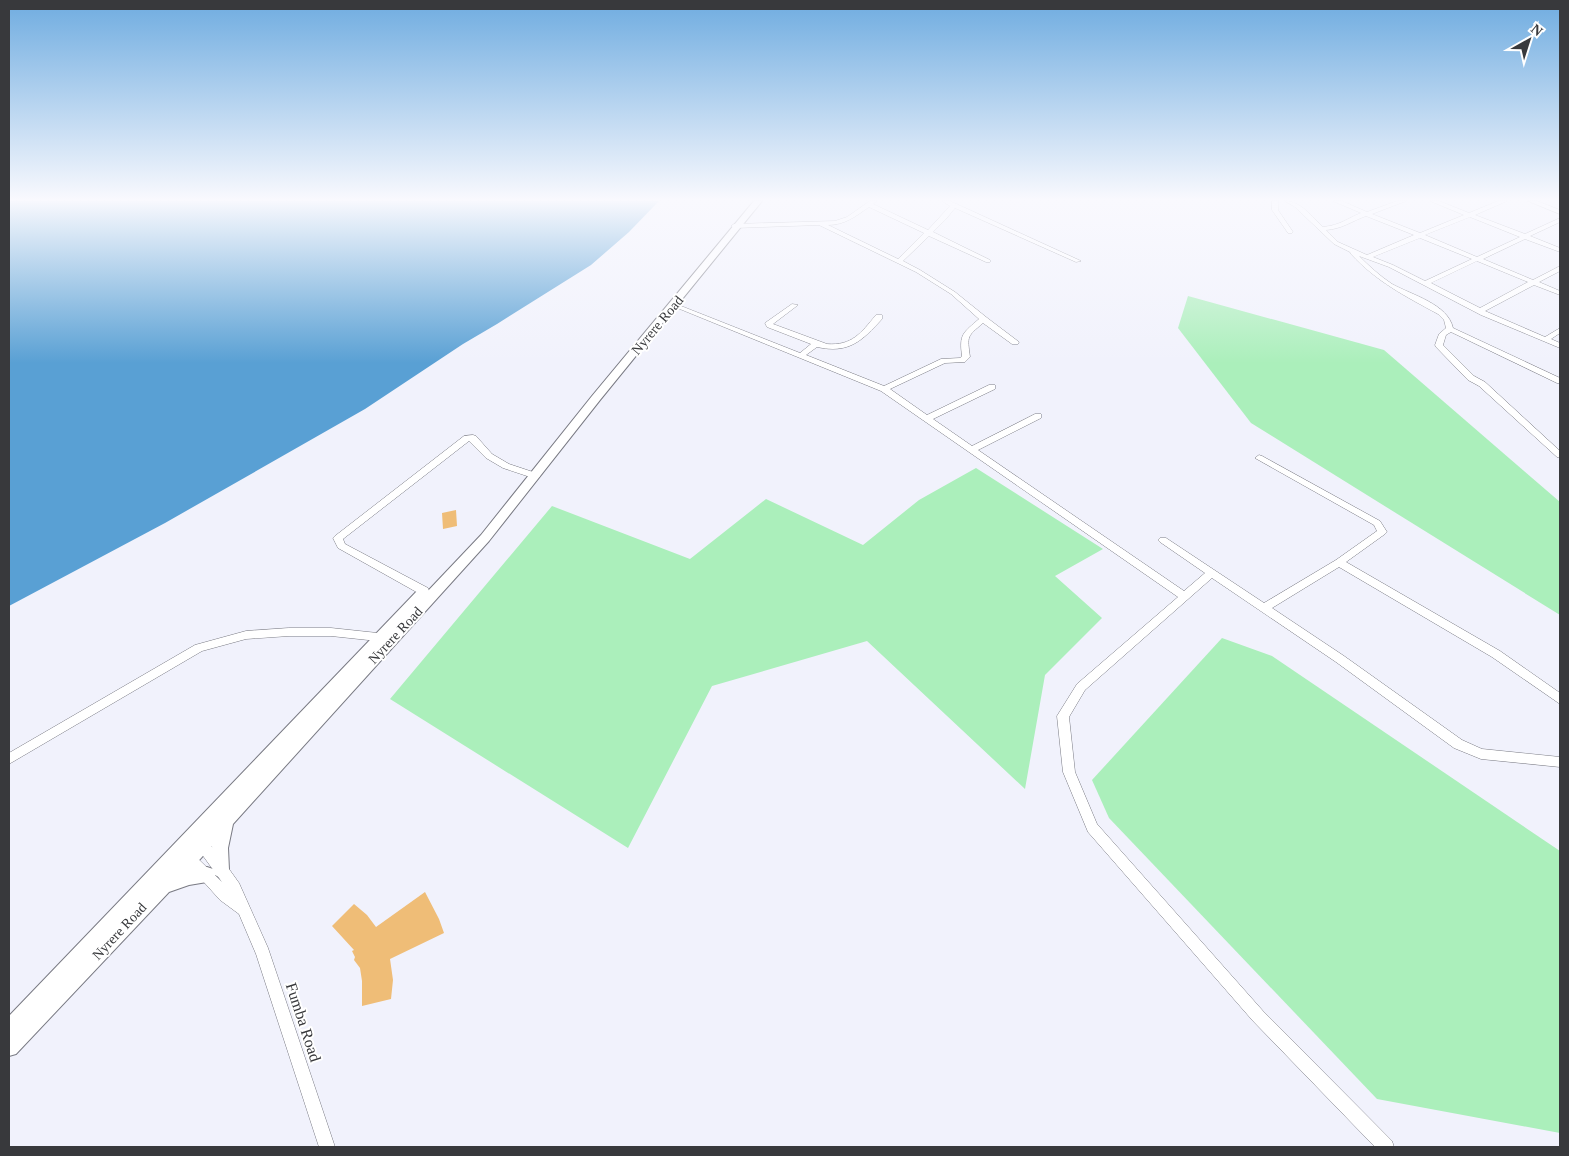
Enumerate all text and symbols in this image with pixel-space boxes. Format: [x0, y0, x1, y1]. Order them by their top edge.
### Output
north arrow [1504, 15, 1554, 65]
text: N [1528, 21, 1546, 39]
street label: Nyrere Road [629, 293, 686, 358]
street label: Nyrere Road [365, 604, 425, 667]
street label: Nyrere Road [89, 900, 149, 963]
street label: Fumba Road [283, 980, 324, 1064]

